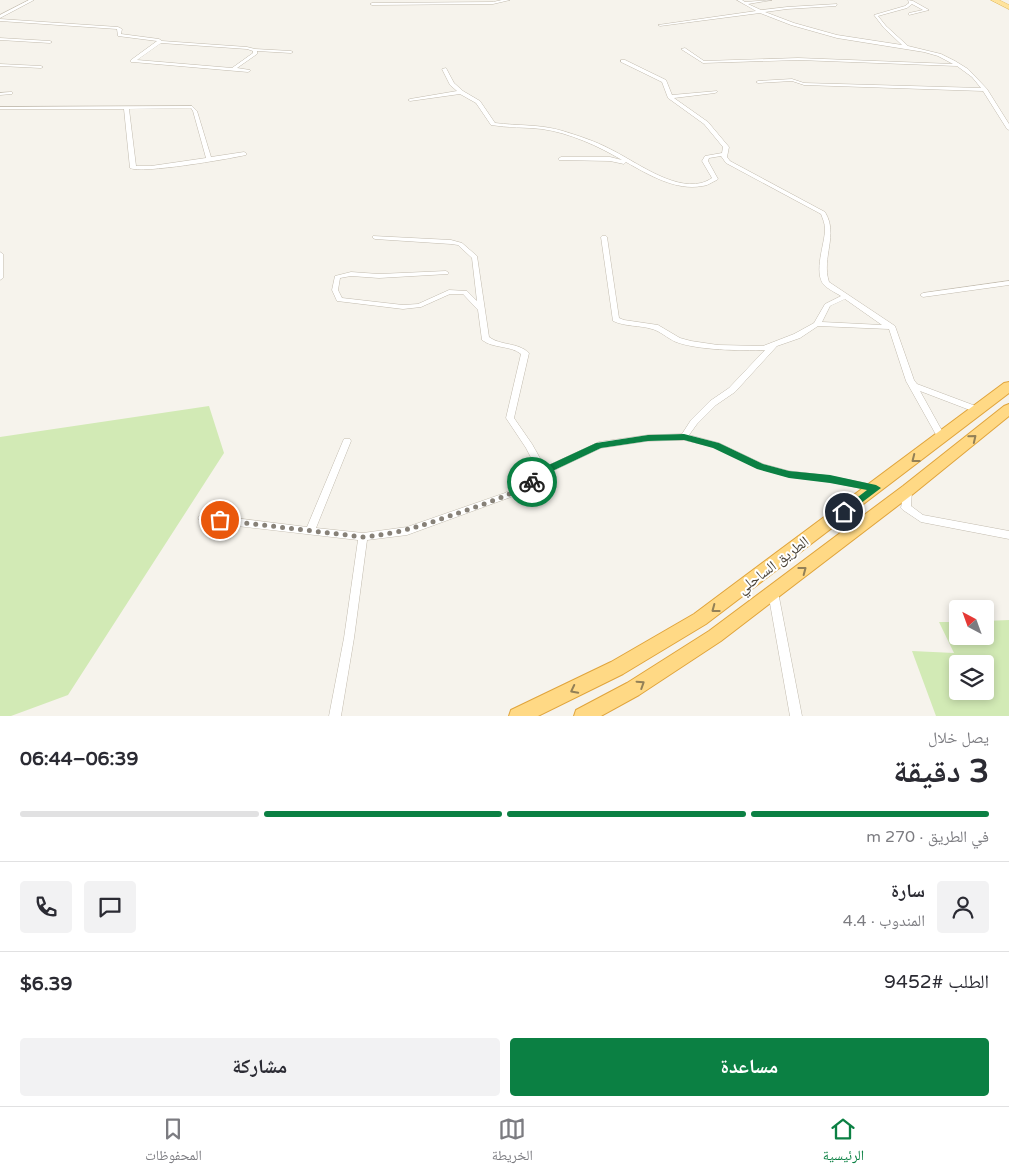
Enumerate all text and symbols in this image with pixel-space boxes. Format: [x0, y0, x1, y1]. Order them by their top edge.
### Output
one-way arrow [967, 435, 976, 444]
one-way arrow [912, 453, 921, 461]
courier [507, 457, 557, 507]
icon: bike [518, 468, 546, 496]
pin [823, 491, 865, 533]
icon: home [830, 498, 858, 526]
pin [199, 499, 241, 541]
icon: bag [206, 506, 234, 534]
street label: الطريق الساحلي [734, 532, 814, 600]
one-way arrow [797, 567, 806, 576]
north arrow [949, 600, 994, 645]
map controls [949, 600, 994, 700]
one-way arrow [712, 603, 721, 611]
button: layers [949, 655, 994, 700]
one-way arrow [636, 680, 645, 690]
one-way arrow [570, 684, 579, 694]
text: يصل خلال [928, 728, 989, 748]
text: 06:39–06:44 [20, 748, 138, 770]
text: 3 دقيقة [893, 753, 989, 791]
text: في الطريق · 270 m [866, 827, 989, 847]
text: سارة [891, 880, 925, 902]
button: phone [20, 881, 72, 933]
button: chat [84, 881, 136, 933]
button: person [937, 881, 989, 933]
text: المندوب · 4.4 [843, 911, 925, 931]
text: الطلب #9452 [884, 971, 989, 993]
text: $6.39 [20, 973, 72, 995]
button: مشاركة [20, 1038, 500, 1096]
button: مساعدة [510, 1038, 989, 1096]
tab: المحفوظات [145, 1115, 202, 1169]
tab: الخريطة [492, 1115, 533, 1169]
tab: الرئيسية [823, 1115, 864, 1169]

